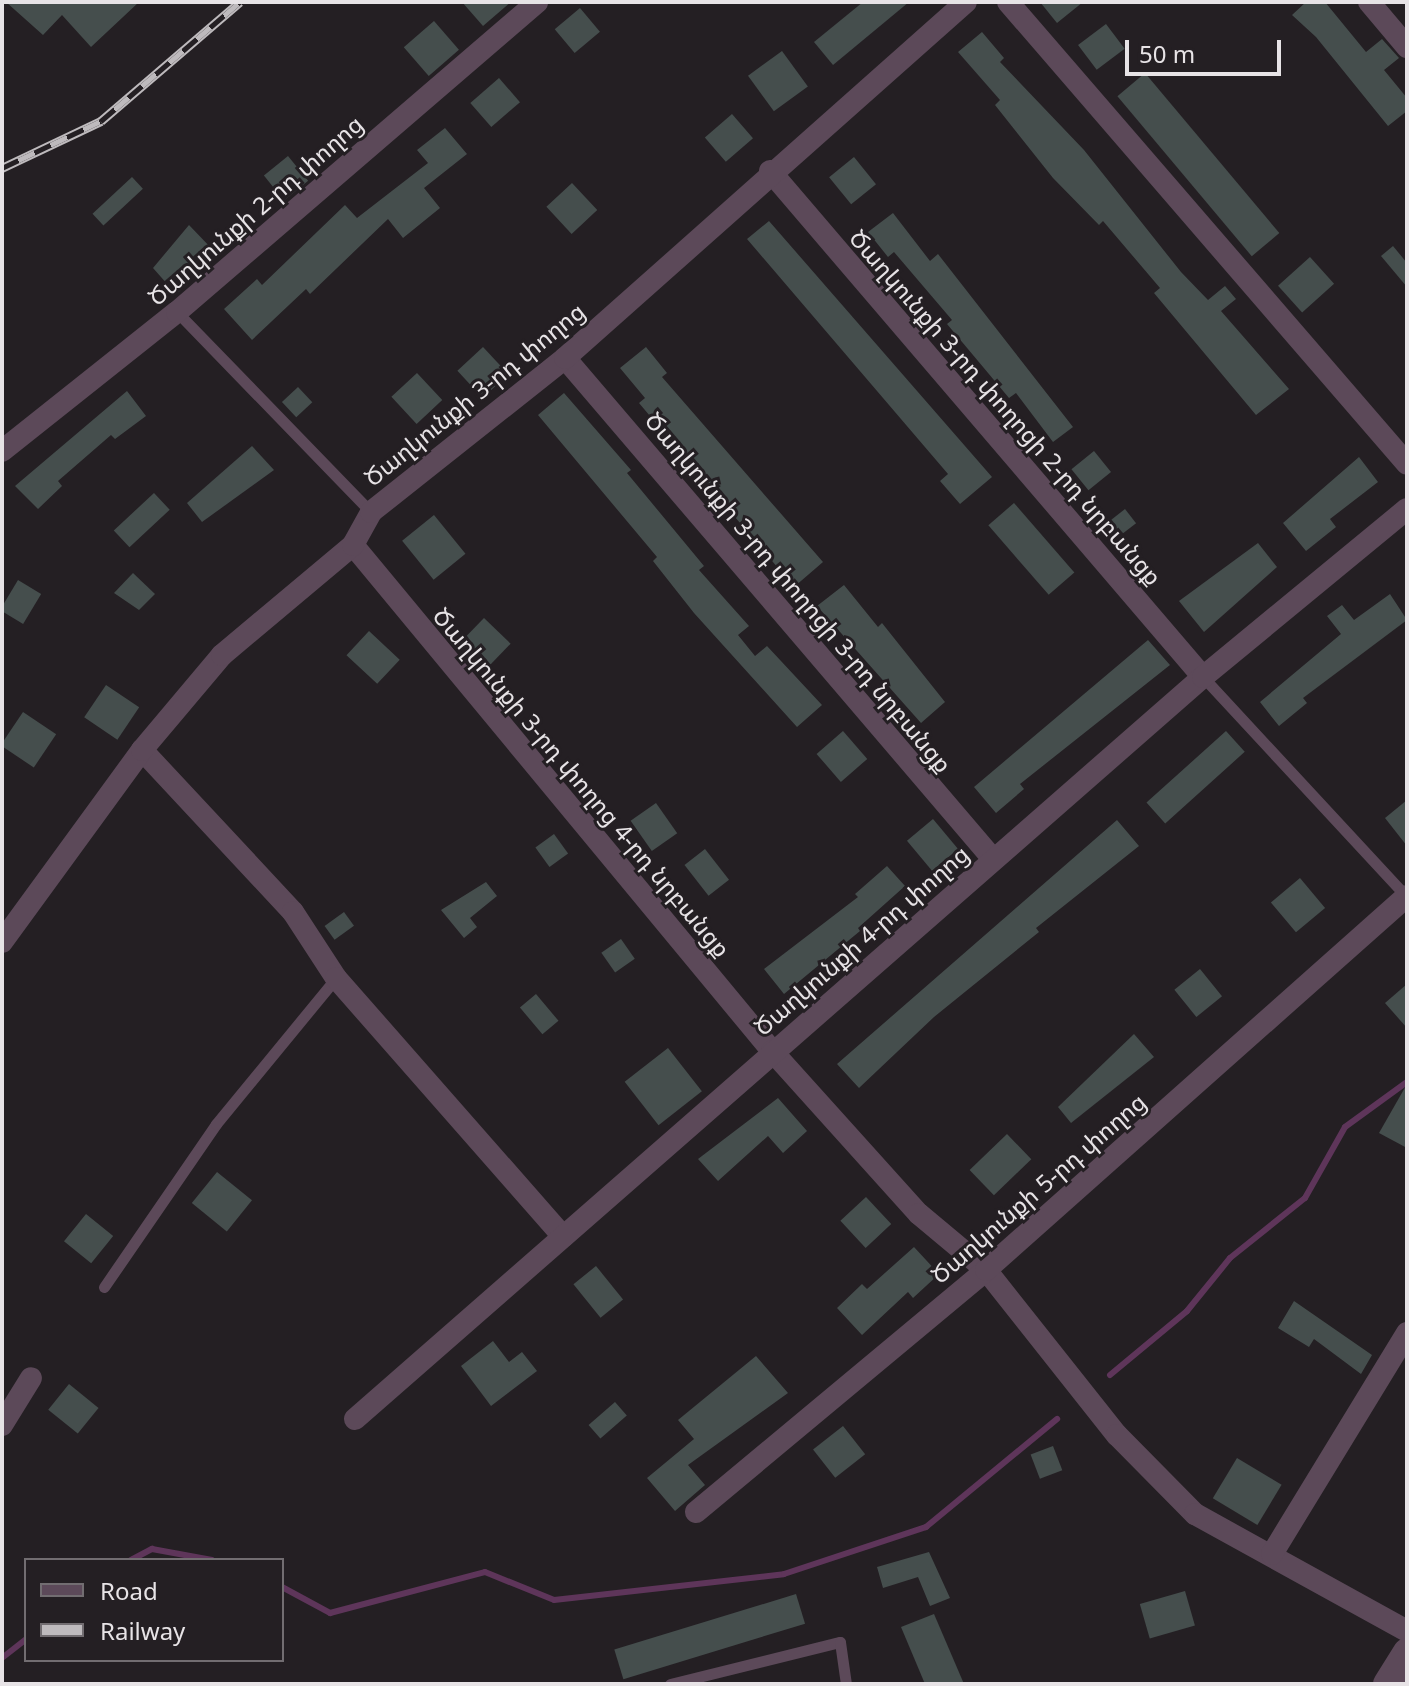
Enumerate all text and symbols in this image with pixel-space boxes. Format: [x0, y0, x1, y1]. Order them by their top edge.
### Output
scale bar [1129, 24, 1285, 74]
text: 50 m [1139, 37, 1195, 70]
street label: Ծաղկունքի 2-րդ փողոց [142, 109, 368, 311]
street label: Ծաղկունքի 3-րդ փողոցի 2-րդ նրբանցք [844, 223, 1168, 591]
street label: Ծաղկունքի 3-րդ փողոց [358, 296, 590, 492]
street label: Ծաղկունքի 3-րդ փողոցի 3-րդ նրբանցք [640, 406, 958, 778]
street label: Ծաղկունքի 3-րդ փողոց 4-րդ նրբանցք [427, 601, 737, 963]
street label: Ծաղկունքի 4-րդ փողոց [748, 839, 974, 1041]
street label: Ծաղկունքի 5-րդ փողոց [925, 1087, 1151, 1289]
legend [24, 1558, 284, 1662]
text: Road [100, 1574, 158, 1607]
text: Railway [100, 1614, 185, 1647]

